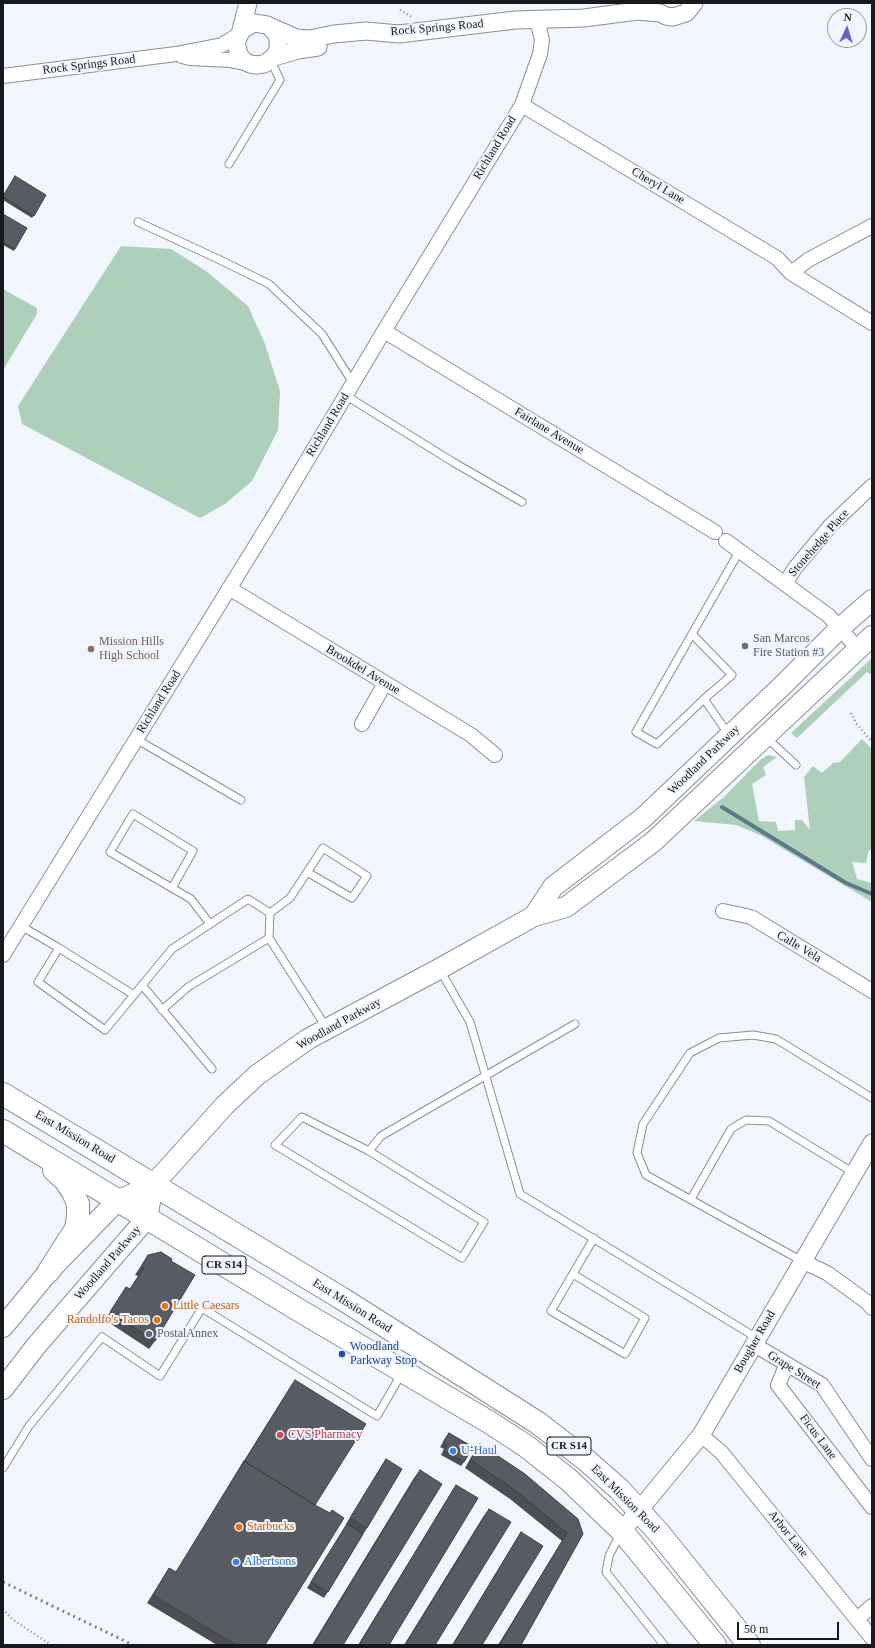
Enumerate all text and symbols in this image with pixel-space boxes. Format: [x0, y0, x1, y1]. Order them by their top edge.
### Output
north arrow [827, 8, 867, 48]
text: N [843, 11, 852, 23]
street label: Rock Springs Road [390, 17, 484, 39]
street label: Rock Springs Road [42, 52, 136, 78]
street label: Richland Road [470, 114, 520, 182]
street label: Cheryl Lane [629, 164, 687, 208]
street label: Richland Road [303, 391, 353, 459]
street label: Fairlane Avenue [512, 405, 586, 457]
street label: Stonehedge Place [786, 506, 852, 580]
place label: San Marcos Fire Station #3 [753, 632, 824, 660]
place label: Mission Hills High School [99, 635, 164, 663]
marker: San Marcos Fire Station #3 [740, 641, 750, 651]
street label: Brookdel Avenue [323, 642, 403, 698]
marker: Mission Hills High School [86, 644, 96, 654]
street label: Richland Road [134, 668, 184, 736]
street label: Woodland Parkway [665, 722, 743, 798]
street label: Calle Vela [774, 928, 824, 966]
street label: Woodland Parkway [294, 995, 384, 1053]
street label: East Mission Road [32, 1107, 118, 1167]
street label: Woodland Parkway [72, 1223, 144, 1303]
road number: CR S14 [202, 1256, 246, 1274]
street label: East Mission Road [310, 1276, 394, 1336]
place label: Little Caesars [173, 1299, 239, 1313]
marker: Little Caesars [160, 1301, 170, 1311]
street label: Bougher Road [731, 1308, 779, 1376]
place label: Randolfo's Tacos [67, 1313, 149, 1327]
marker: Randolfo's Tacos [152, 1315, 162, 1325]
place label: PostalAnnex [157, 1327, 218, 1341]
marker: PostalAnnex [144, 1329, 154, 1339]
place label: Woodland Parkway Stop [350, 1340, 417, 1368]
street label: Grape Street [765, 1348, 823, 1392]
marker: Woodland Parkway Stop [337, 1349, 347, 1359]
street label: Ficus Lane [796, 1412, 840, 1462]
place label: CVS Pharmacy [288, 1428, 362, 1442]
marker: CVS Pharmacy [275, 1430, 285, 1440]
road number: CR S14 [547, 1437, 591, 1455]
place label: U-Haul [461, 1444, 497, 1458]
marker: U-Haul [448, 1446, 458, 1456]
street label: East Mission Road [588, 1462, 662, 1536]
street label: Arbor Lane [765, 1508, 811, 1560]
place label: Starbucks [247, 1520, 294, 1534]
marker: Starbucks [234, 1522, 244, 1532]
place label: Albertsons [244, 1555, 296, 1569]
marker: Albertsons [231, 1557, 241, 1567]
scale bar [739, 1614, 841, 1640]
text: 50 m [744, 1622, 768, 1636]

